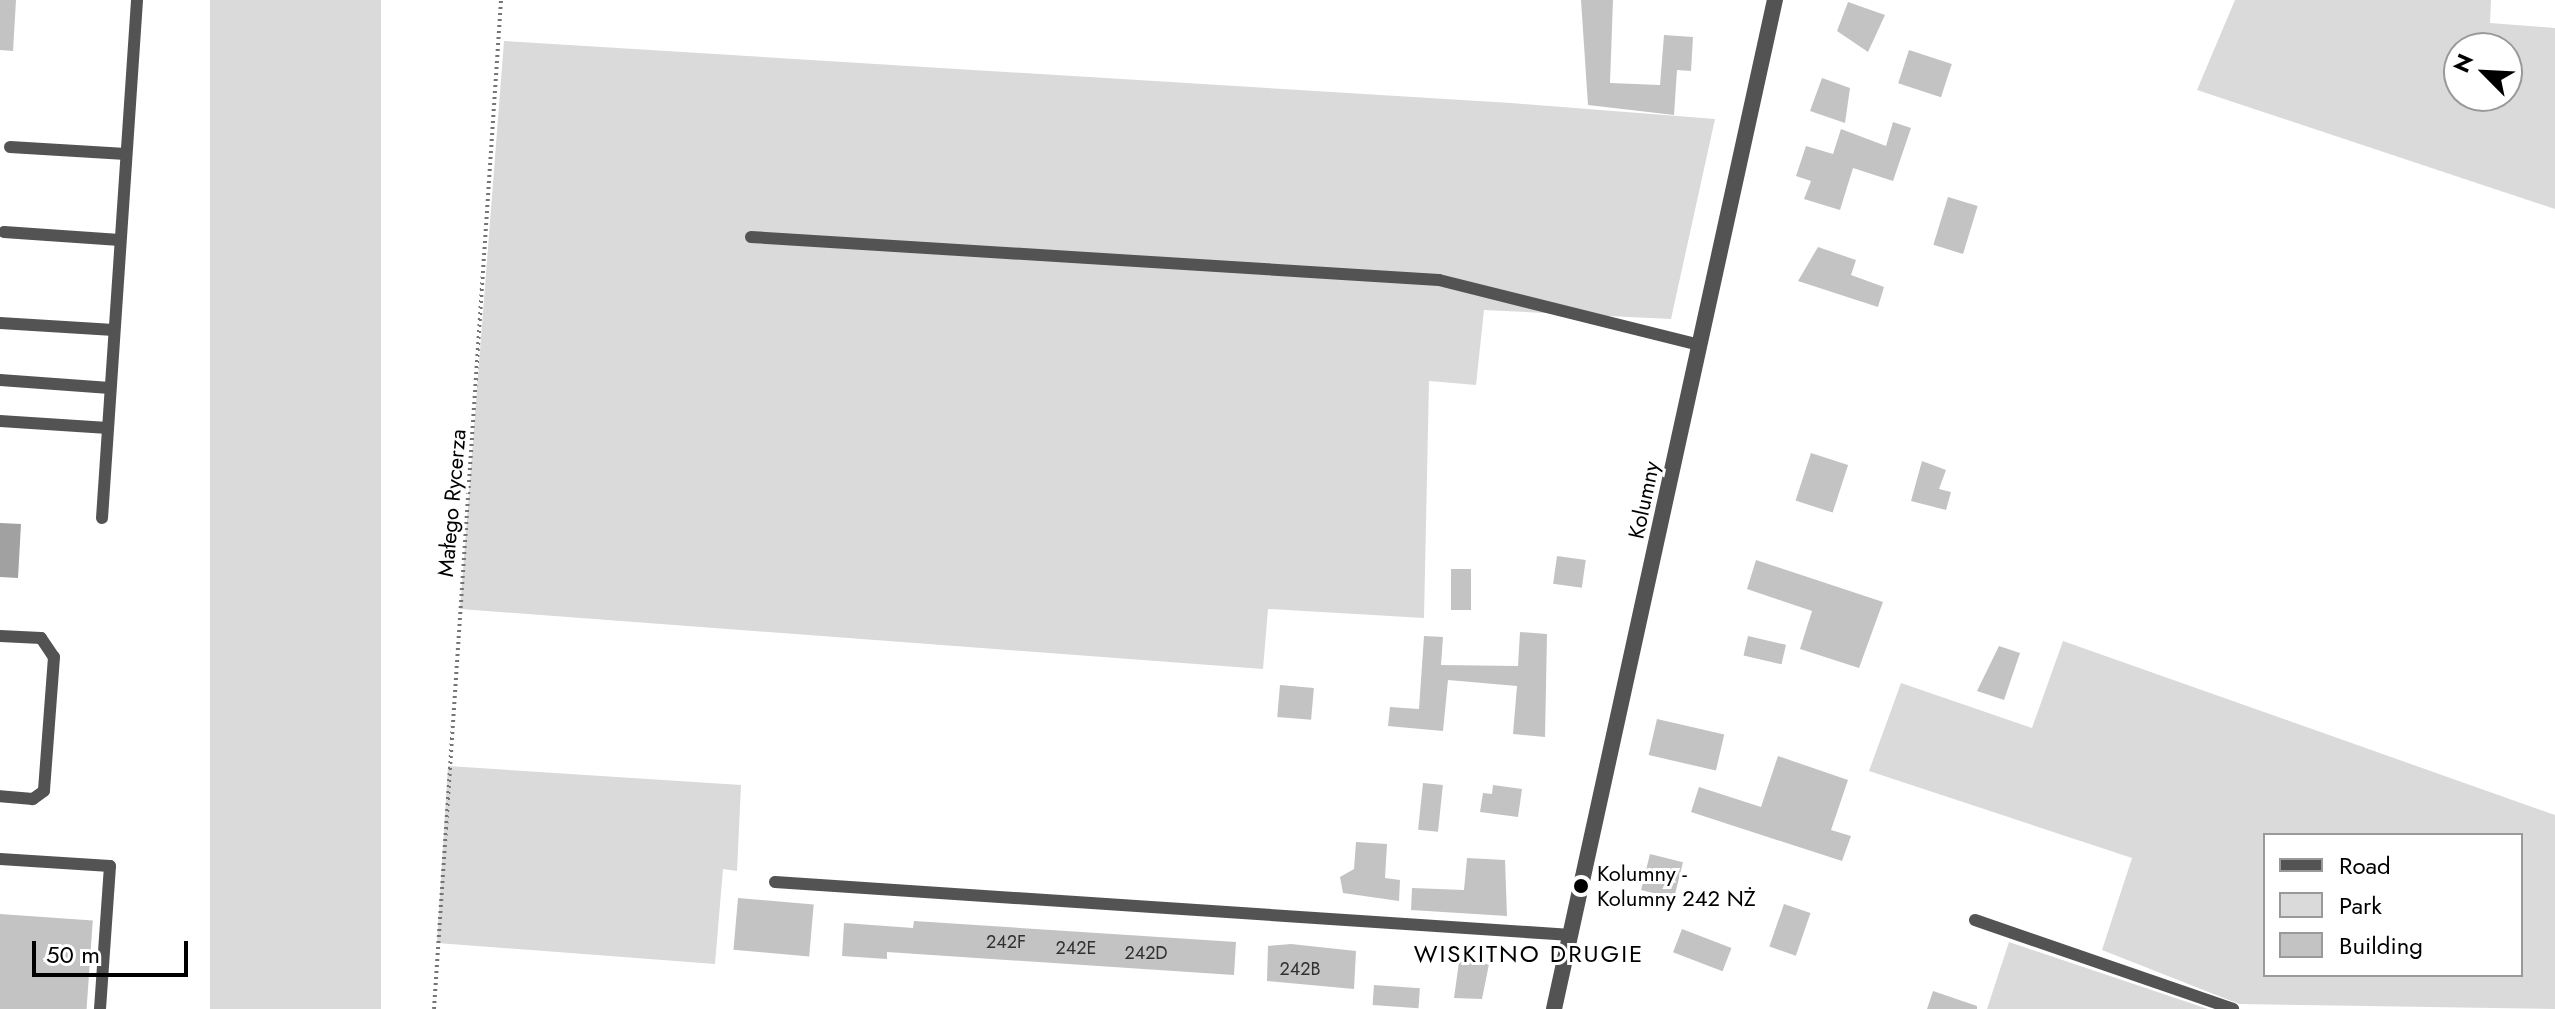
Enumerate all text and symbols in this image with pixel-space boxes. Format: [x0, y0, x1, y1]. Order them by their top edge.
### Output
north arrow [2443, 32, 2523, 112]
text: N [2445, 49, 2481, 78]
street label: Małego Rycerza [432, 428, 472, 578]
street label: Kolumny [1623, 459, 1665, 541]
legend [2263, 833, 2523, 977]
text: Road [2339, 848, 2391, 883]
place label: Kolumny - Kolumny 242 NŻ [1597, 860, 1756, 912]
marker: Kolumny - Kolumny 242 NŻ [1572, 877, 1590, 895]
text: Park [2339, 888, 2382, 923]
scale bar [36, 925, 192, 975]
text: Building [2339, 928, 2423, 963]
house number: 242F [986, 931, 1026, 953]
text: 50 m [46, 937, 100, 972]
house number: 242E [1056, 937, 1096, 959]
district label: WISKITNO DRUGIE [1414, 940, 1644, 968]
house number: 242D [1124, 942, 1168, 964]
house number: 242B [1279, 958, 1321, 980]

